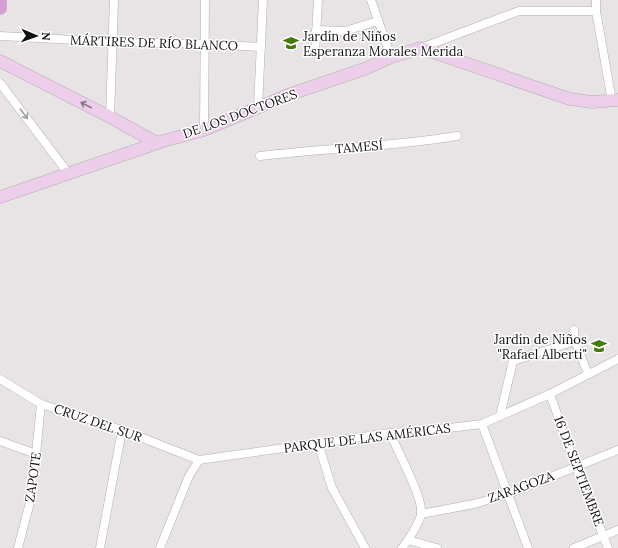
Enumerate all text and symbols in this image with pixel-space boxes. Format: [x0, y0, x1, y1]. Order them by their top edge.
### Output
north arrow [16, 16, 56, 56]
place label: Jardín de Niños Esperanza Morales Merida [302, 28, 463, 60]
text: N [39, 32, 53, 41]
street label: MÁRTIRES DE RÍO BLANCO [70, 32, 238, 54]
school or university icon: Jardín de Niños Esperanza Morales Merida [282, 34, 300, 52]
street label: DE LOS DOCTORES [180, 85, 300, 143]
one-way arrow [80, 101, 92, 108]
one-way arrow [19, 108, 28, 119]
street label: TAMESÍ [334, 136, 384, 158]
place label: Jardín de Niños "Rafael Alberti" [493, 331, 587, 363]
school or university icon: Jardín de Niños "Rafael Alberti" [590, 337, 608, 355]
street label: CRUZ DEL SUR [52, 400, 145, 446]
street label: 16 DE SEPTIEMBRE [550, 413, 608, 529]
street label: PARQUE DE LAS AMÉRICAS [283, 419, 451, 457]
street label: ZAPOTE [21, 451, 45, 503]
street label: ZARAGOZA [486, 467, 557, 507]

